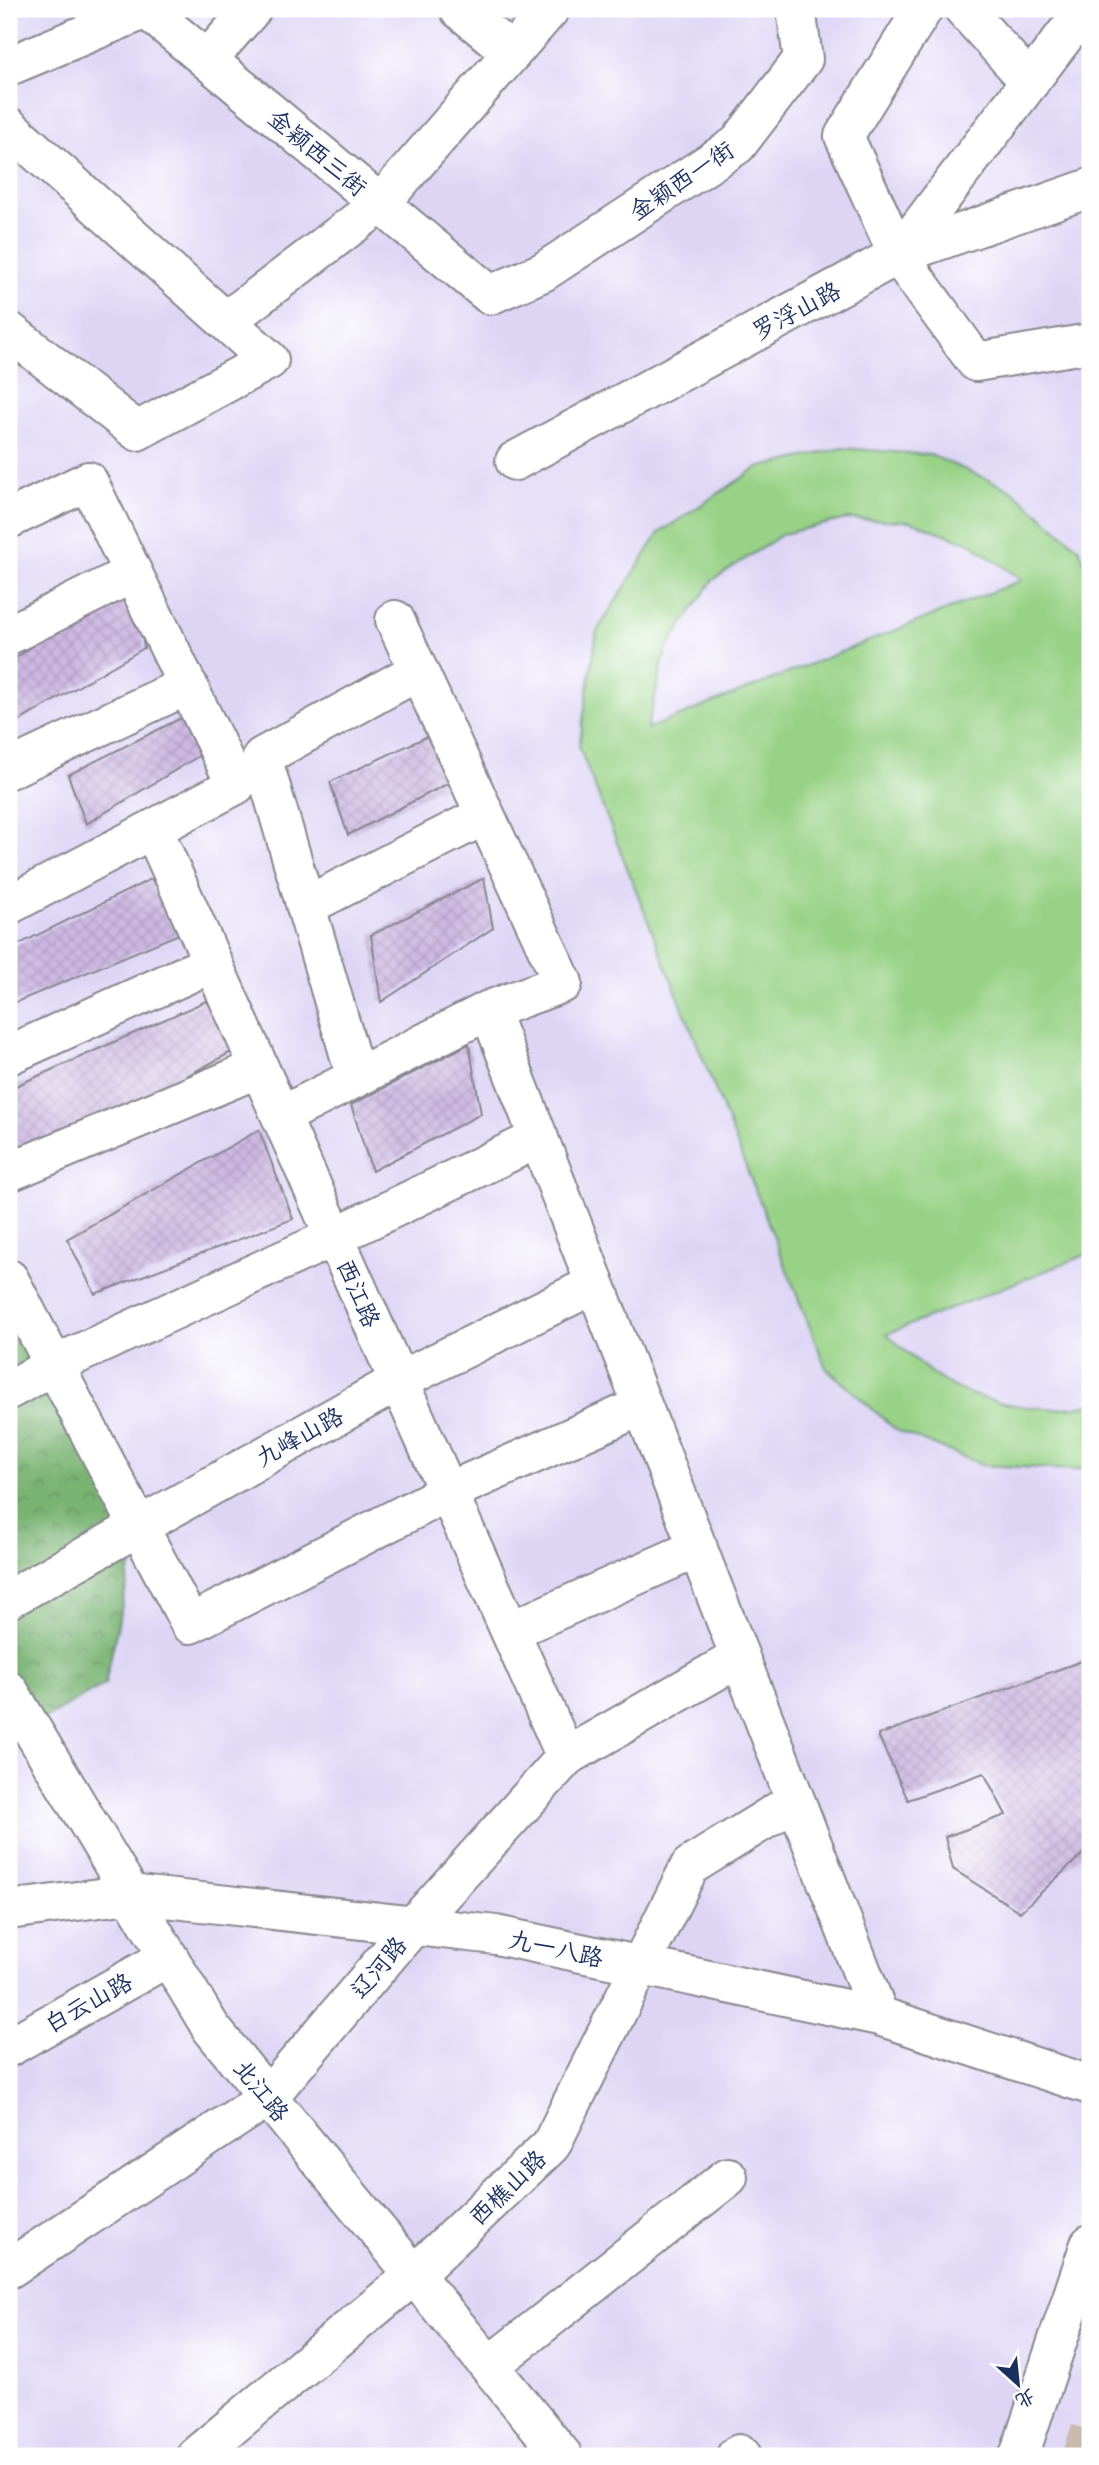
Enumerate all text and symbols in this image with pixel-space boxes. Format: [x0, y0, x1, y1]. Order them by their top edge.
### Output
street label: 金颖西三街 [262, 101, 374, 203]
street label: 金颖西一街 [622, 133, 740, 227]
street label: 罗浮山路 [746, 273, 846, 347]
street label: 西江路 [330, 1254, 388, 1332]
street label: 九峰山路 [249, 1399, 349, 1473]
street label: 九一八路 [506, 1922, 606, 1974]
street label: 辽河路 [343, 1929, 413, 2005]
street label: 白云山路 [38, 1965, 138, 2039]
street label: 北江路 [227, 2052, 297, 2128]
street label: 西樵山路 [461, 2142, 553, 2232]
north arrow [984, 2350, 1054, 2420]
text: 北 [1011, 2383, 1040, 2415]

